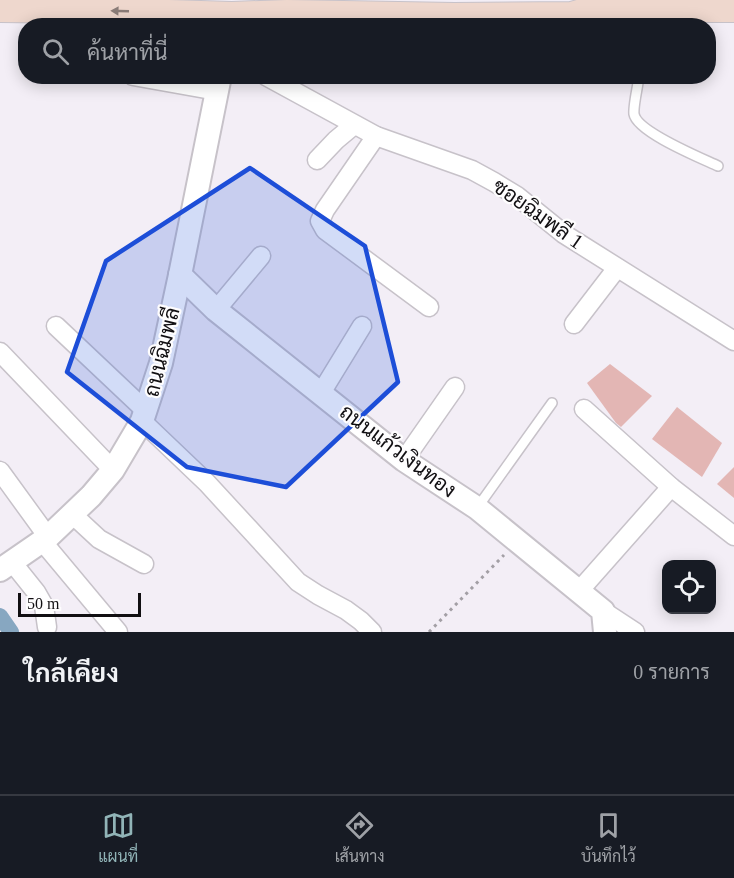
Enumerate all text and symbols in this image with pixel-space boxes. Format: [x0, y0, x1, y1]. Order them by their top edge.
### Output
one-way arrow [111, 7, 130, 16]
search box [18, 18, 716, 84]
icon: search [39, 35, 72, 68]
text: ค้นหาที่นี่ [87, 40, 167, 65]
street label: ซอยฉิมพลี 1 [488, 173, 589, 254]
street label: ถนนฉิมพลี [138, 305, 185, 399]
street label: ถนนแก้วเงินทอง [335, 400, 461, 502]
map controls [662, 560, 716, 614]
button: locate [662, 560, 716, 614]
scale bar [18, 590, 141, 618]
text: 50 m [27, 595, 59, 612]
text: ใกล้เคียง [24, 659, 119, 688]
text: 0 รายการ [633, 661, 710, 683]
tab: แผนที่ [98, 809, 138, 866]
tab: เส้นทาง [335, 809, 385, 866]
tab: บันทึกไว้ [581, 809, 636, 866]

